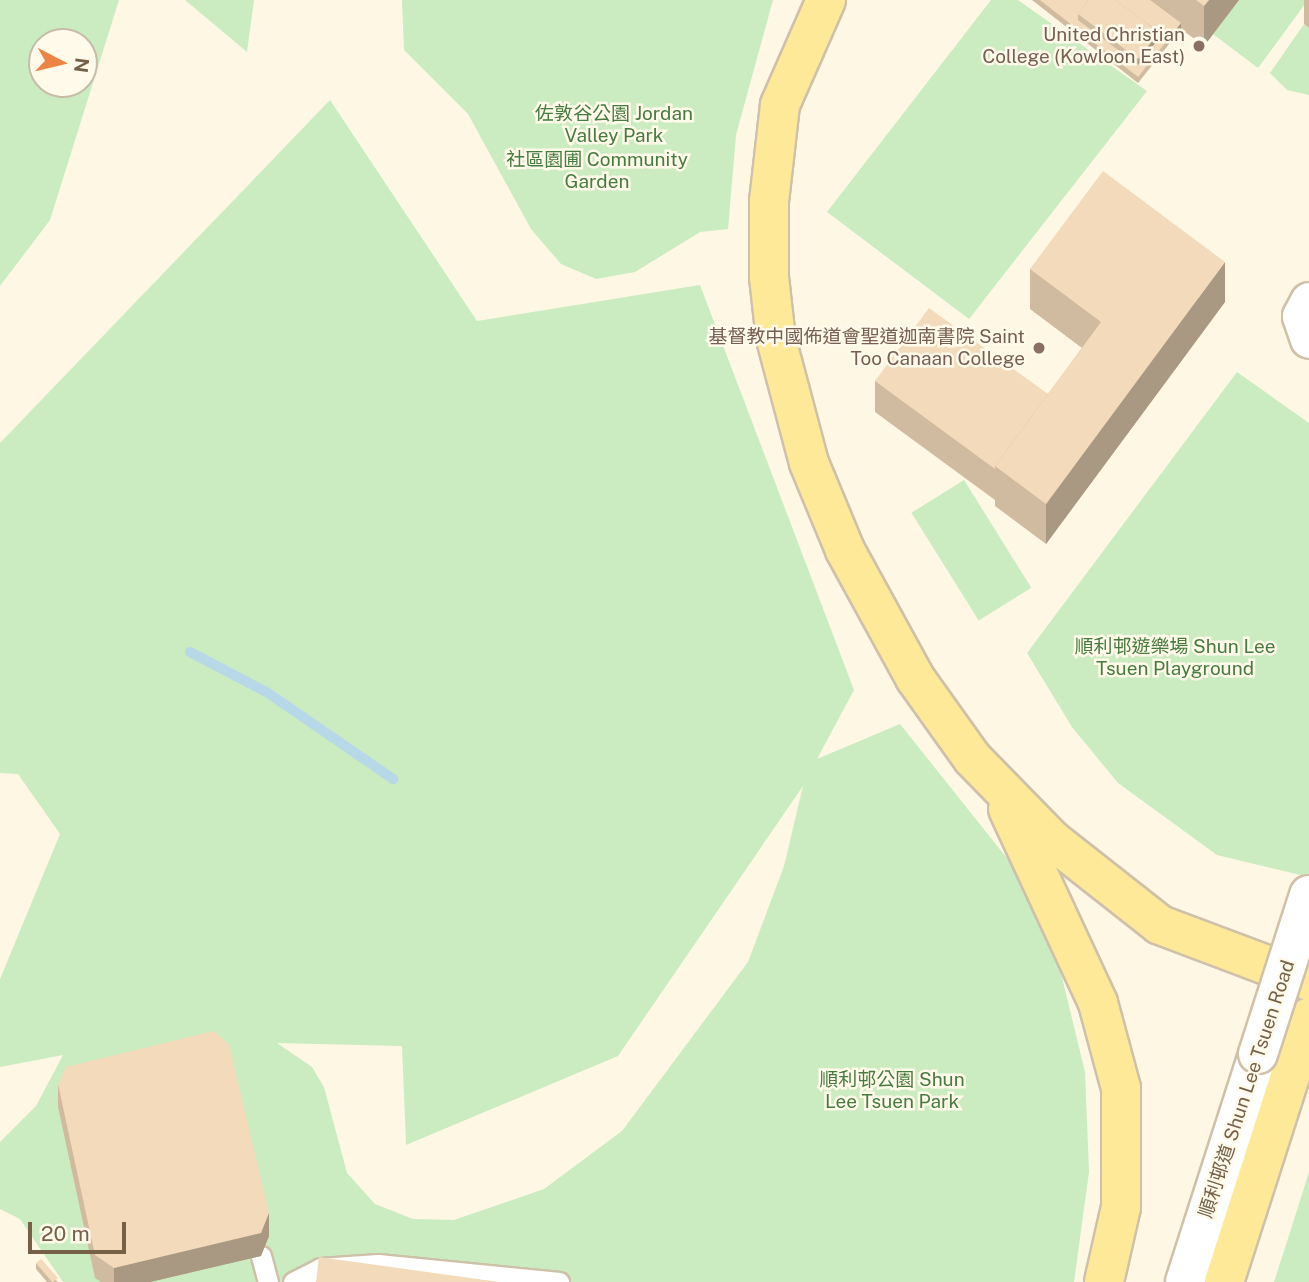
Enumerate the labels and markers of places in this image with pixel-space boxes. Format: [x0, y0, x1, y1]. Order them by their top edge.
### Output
place label: United Christian College (Kowloon East) [982, 24, 1185, 68]
marker: United Christian College (Kowloon East) [1191, 38, 1207, 54]
place label: 基督教中國佈道會聖道迦南書院 Saint Too Canaan College [708, 326, 1025, 370]
marker: 基督教中國佈道會聖道迦南書院 Saint Too Canaan College [1031, 340, 1047, 356]

